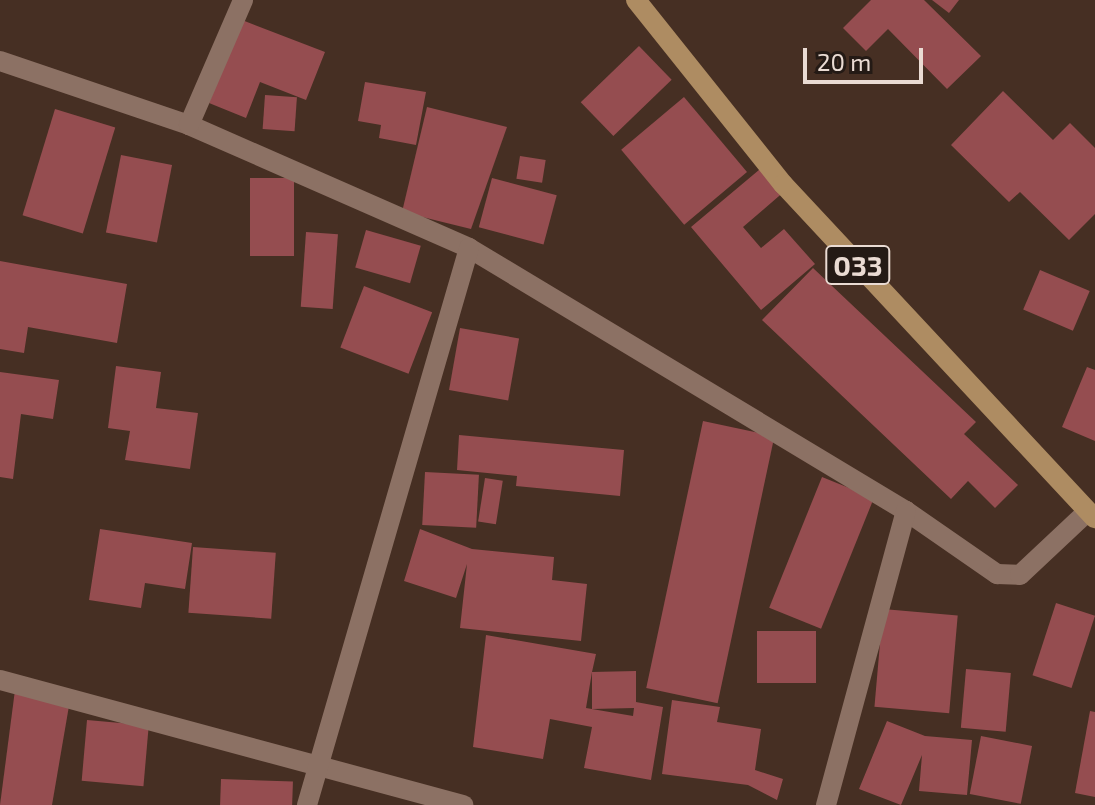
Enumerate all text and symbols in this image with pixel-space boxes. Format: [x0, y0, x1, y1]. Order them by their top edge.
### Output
scale bar [807, 32, 927, 82]
text: 20 m [817, 47, 871, 76]
road number: 033 [824, 241, 892, 289]

